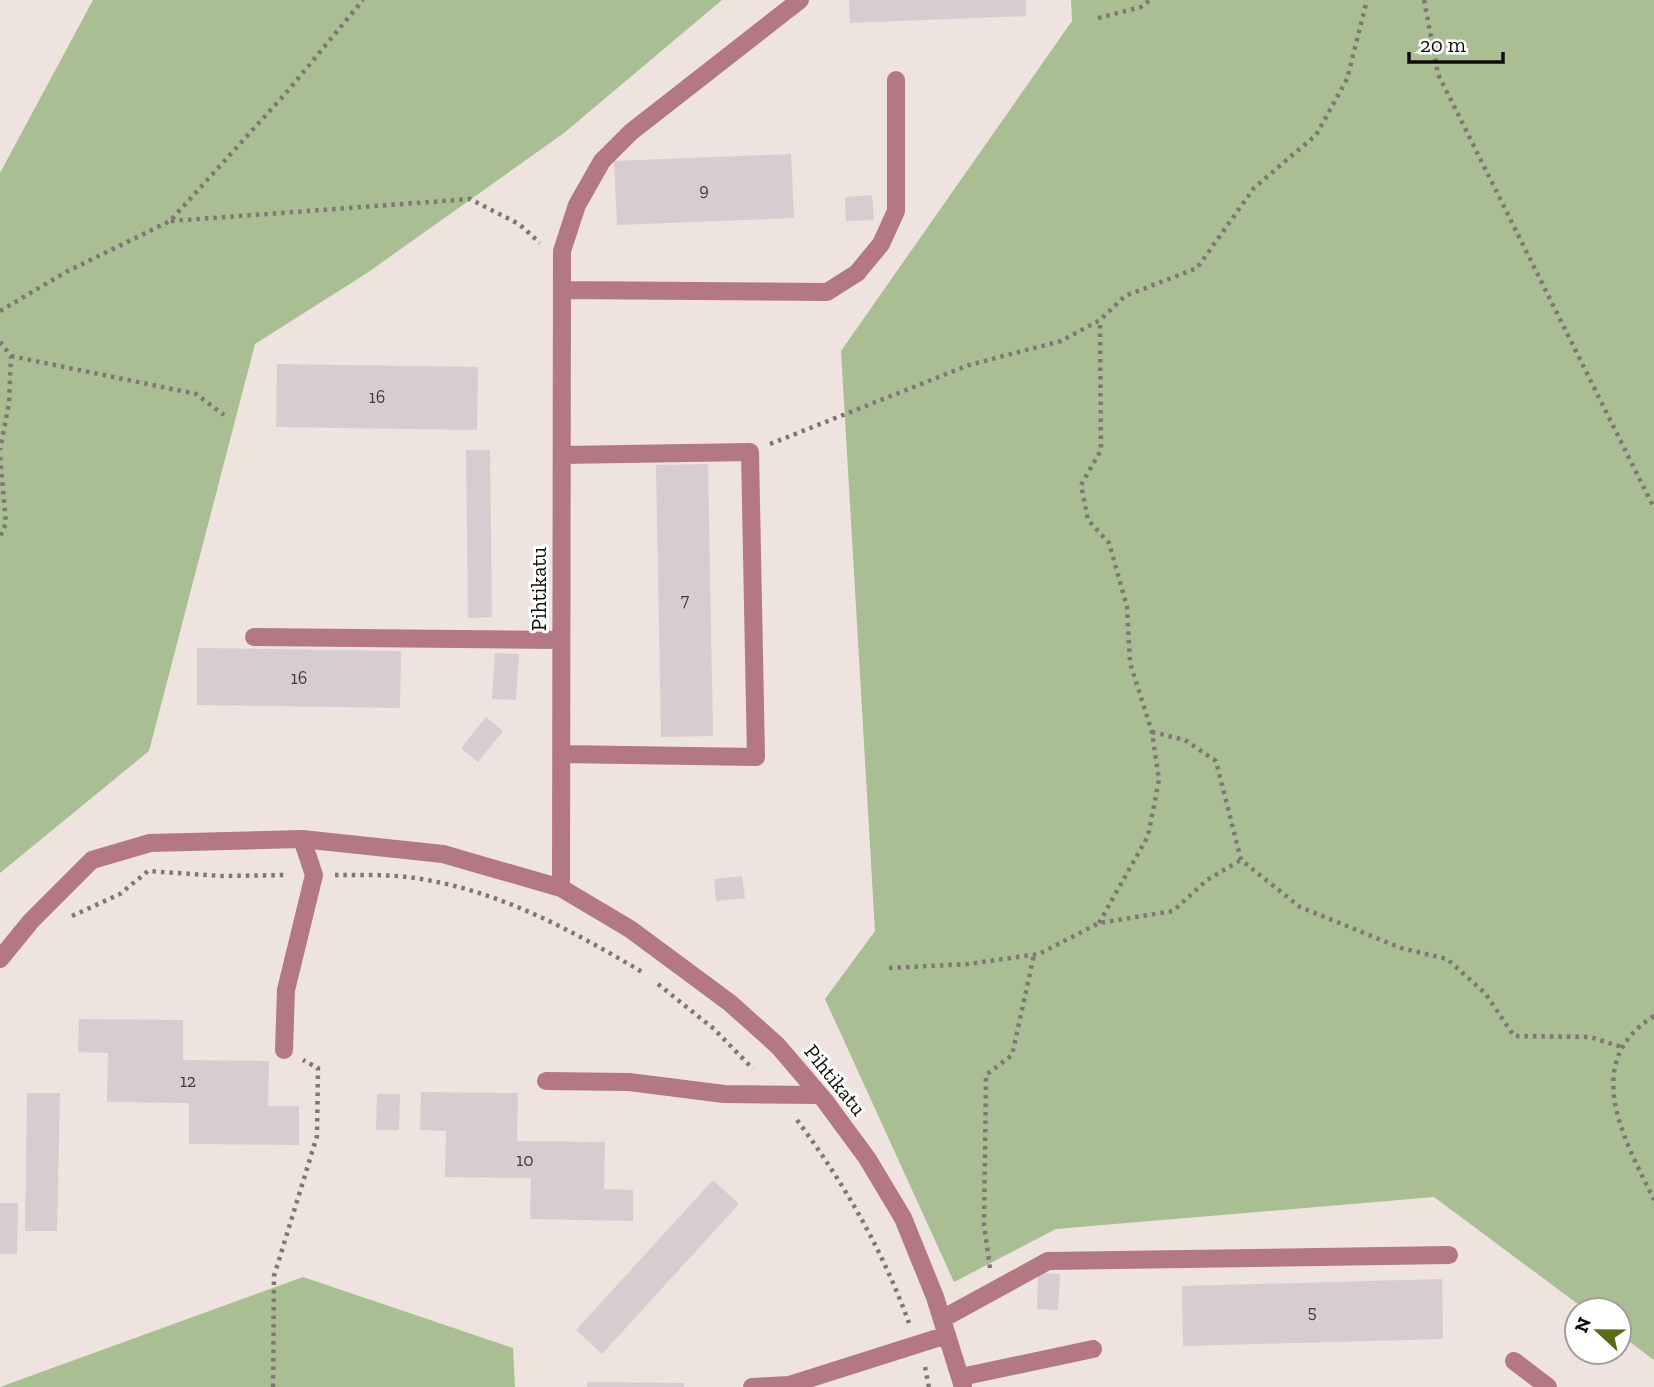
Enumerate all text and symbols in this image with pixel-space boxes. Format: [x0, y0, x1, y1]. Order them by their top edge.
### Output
scale bar [1409, 21, 1504, 65]
text: 20 m [1420, 32, 1466, 57]
house number: 9 [699, 179, 709, 201]
house number: 16 [369, 386, 385, 408]
street label: Pihtikatu [526, 547, 551, 631]
house number: 7 [681, 589, 690, 611]
house number: 16 [291, 667, 307, 689]
street label: Pihtikatu [799, 1039, 872, 1120]
house number: 12 [180, 1070, 196, 1092]
house number: 10 [516, 1149, 534, 1171]
north arrow [1563, 1296, 1633, 1366]
house number: 5 [1307, 1301, 1317, 1323]
text: N [1569, 1314, 1596, 1336]

